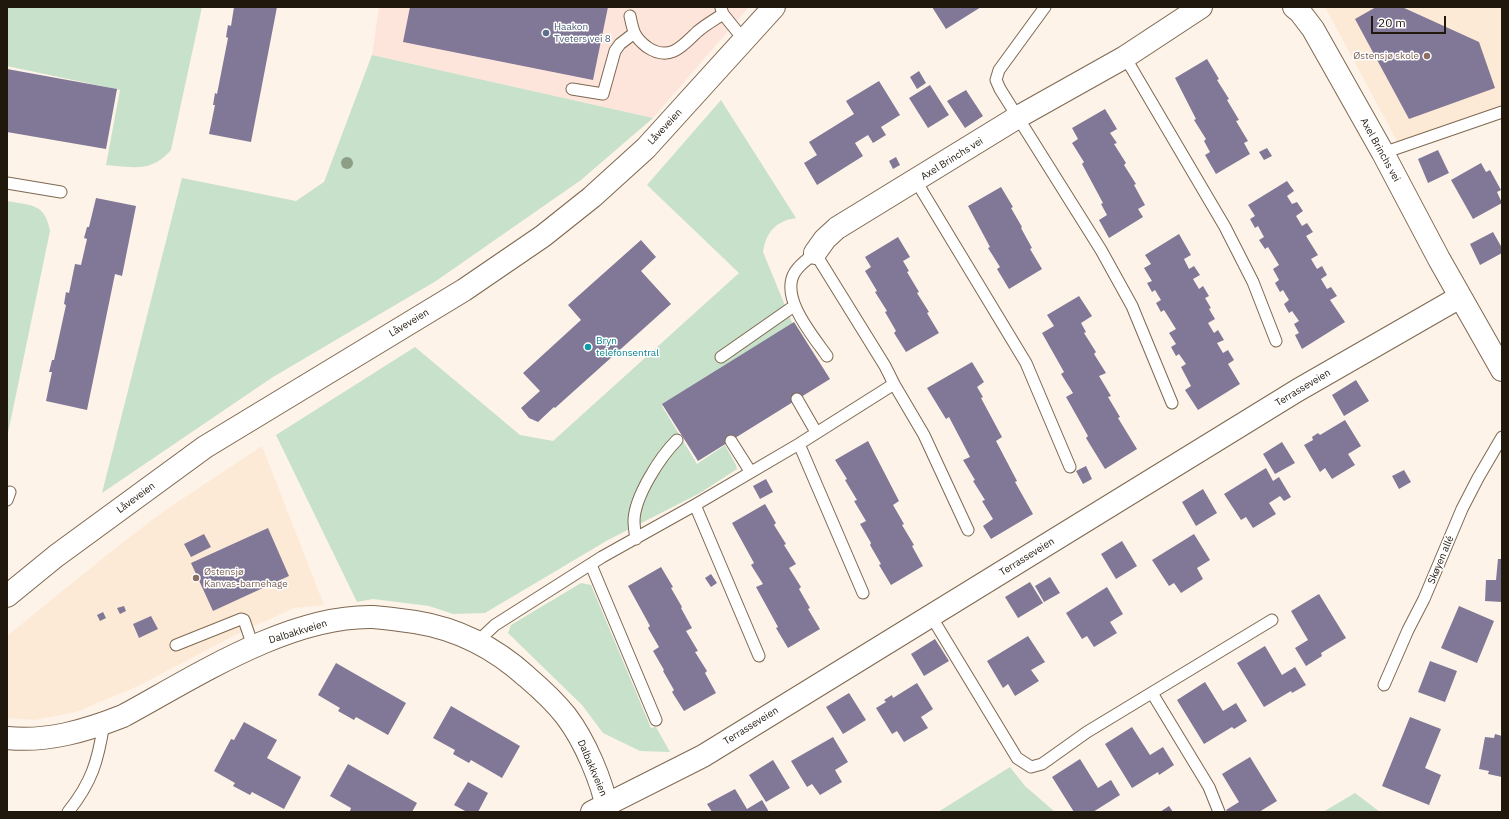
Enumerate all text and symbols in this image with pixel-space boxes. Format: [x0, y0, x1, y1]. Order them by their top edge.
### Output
scale bar [1373, 8, 1448, 34]
text: 20 m [1378, 15, 1406, 30]
place label: Haakon Tveters vei 8 [554, 21, 611, 44]
marker: Haakon Tveters vei 8 [541, 28, 551, 38]
place label: Østensjø skole [1353, 50, 1419, 62]
marker: Østensjø skole [1422, 51, 1432, 61]
street label: Låveveien [645, 107, 685, 147]
street label: Axel Brinchs vei [1358, 116, 1402, 184]
street label: Axel Brinchs vei [919, 135, 985, 183]
street label: Låveveien [387, 306, 431, 340]
place label: Bryn telefonsentral [596, 335, 659, 358]
marker: Bryn telefonsentral [583, 342, 593, 352]
street label: Terrasseveien [1273, 367, 1333, 409]
street label: Låveveien [114, 480, 158, 516]
street label: Skøyen allé [1425, 534, 1457, 586]
street label: Terrasseveien [997, 535, 1057, 579]
place label: Østensjø Kanvas-barnehage [204, 566, 288, 590]
marker: Østensjø Kanvas-barnehage [191, 573, 201, 583]
street label: Dalbakkveien [267, 617, 329, 647]
street label: Terrasseveien [721, 704, 781, 748]
street label: Dalbakkveien [575, 738, 609, 798]

